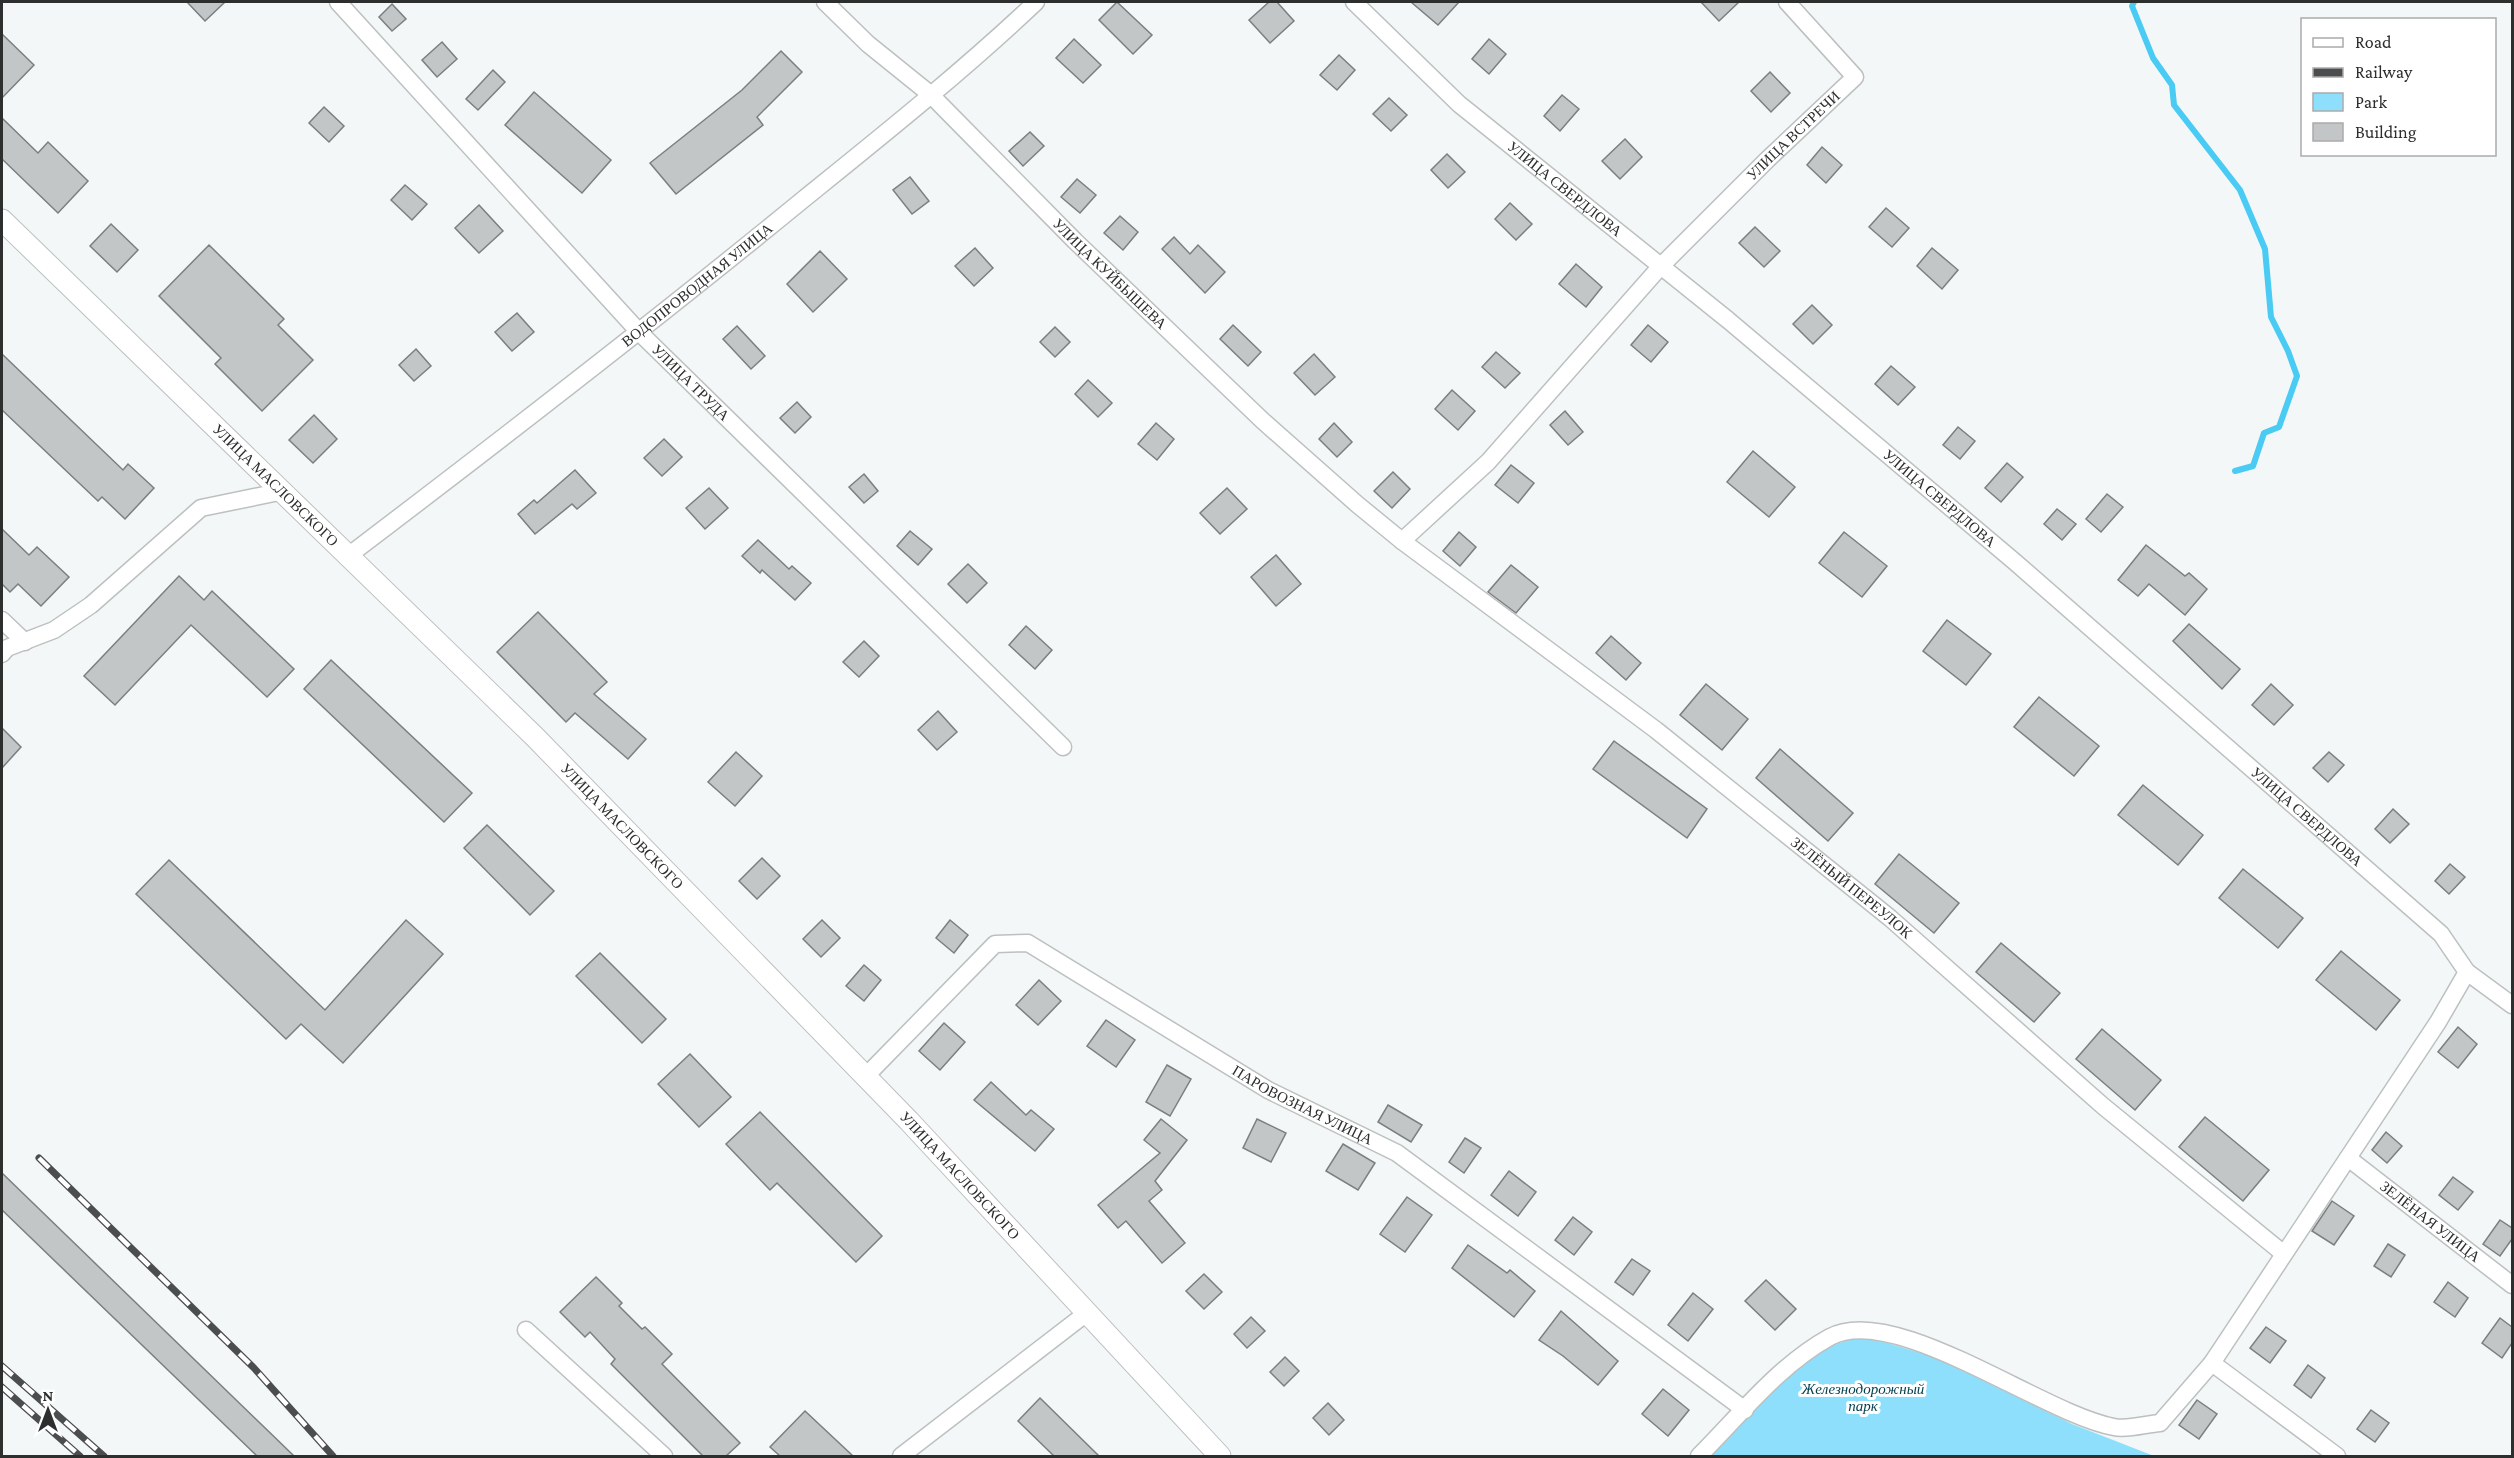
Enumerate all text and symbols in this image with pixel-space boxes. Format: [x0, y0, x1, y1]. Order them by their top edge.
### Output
legend [2301, 18, 2496, 156]
text: Road [2355, 32, 2392, 52]
text: Railway [2355, 62, 2413, 82]
street label: УЛИЦА ВСТРЕЧИ [1744, 88, 1843, 183]
text: Park [2355, 92, 2387, 112]
text: Building [2355, 122, 2417, 142]
street label: УЛИЦА СВЕРДЛОВА [1504, 138, 1625, 240]
street label: УЛИЦА КУЙБЫШЕВА [1050, 215, 1170, 332]
street label: ВОДОПРОВОДНАЯ УЛИЦА [619, 220, 776, 350]
street label: УЛИЦА ТРУДА [649, 341, 733, 424]
street label: УЛИЦА МАСЛОВСКОГО [210, 421, 342, 550]
street label: УЛИЦА СВЕРДЛОВА [1880, 446, 1999, 550]
street label: УЛИЦА МАСЛОВСКОГО [557, 760, 686, 892]
street label: УЛИЦА СВЕРДЛОВА [2248, 764, 2366, 870]
street label: ЗЕЛЁНЫЙ ПЕРЕУЛОК [1788, 834, 1916, 942]
street label: ПАРОВОЗНАЯ УЛИЦА [1230, 1062, 1375, 1148]
street label: УЛИЦА МАСЛОВСКОГО [896, 1108, 1023, 1243]
street label: ЗЕЛЁНАЯ УЛИЦА [2377, 1178, 2483, 1265]
north arrow [18, 1380, 78, 1440]
park label: Железнодорожный парк [1801, 1381, 1925, 1414]
text: N [43, 1387, 54, 1404]

